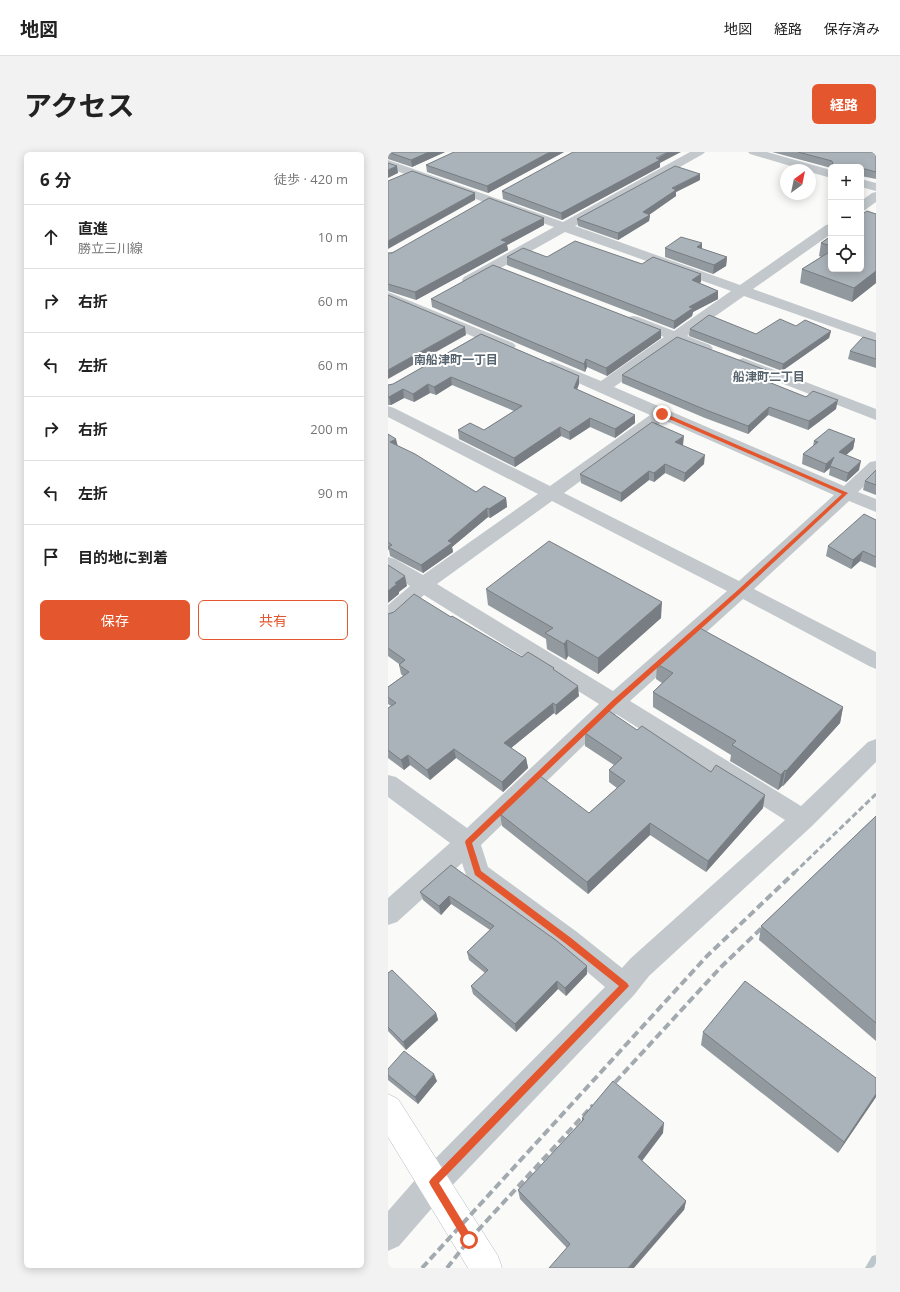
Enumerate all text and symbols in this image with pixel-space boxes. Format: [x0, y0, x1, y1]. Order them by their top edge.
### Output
text: 地図 [20, 16, 58, 42]
text: 地図 [724, 19, 752, 38]
text: 経路 [774, 19, 802, 38]
text: 保存済み [824, 19, 880, 38]
button: 経路 [812, 84, 876, 124]
text: アクセス [24, 86, 135, 124]
north arrow [780, 164, 816, 200]
map controls [828, 164, 864, 272]
button: + [828, 164, 864, 200]
text: 6 分 [40, 168, 71, 191]
text: 徒歩 · 420 m [274, 170, 348, 188]
button: − [828, 200, 864, 236]
text: 直進 [78, 218, 108, 238]
icon: ahead [40, 226, 62, 248]
text: 10 m [318, 228, 348, 246]
button: locate [828, 236, 864, 272]
text: 勝立三川線 [78, 239, 143, 257]
icon: right [40, 290, 62, 312]
text: 右折 [78, 291, 108, 311]
text: 60 m [318, 292, 348, 310]
district label: 南船津町一丁目 [414, 351, 498, 368]
icon: left [40, 354, 62, 376]
text: 左折 [78, 355, 108, 375]
text: 60 m [318, 356, 348, 374]
district label: 船津町二丁目 [733, 368, 805, 385]
route end [653, 405, 671, 423]
icon: right [40, 418, 62, 440]
text: 右折 [78, 419, 108, 439]
text: 200 m [310, 420, 348, 438]
icon: left [40, 482, 62, 504]
text: 左折 [78, 483, 108, 503]
text: 90 m [318, 484, 348, 502]
icon: arrive [40, 546, 62, 568]
text: 目的地に到着 [78, 547, 168, 567]
button: 保存 [40, 600, 190, 640]
button: 共有 [198, 600, 348, 640]
route start [460, 1231, 478, 1249]

